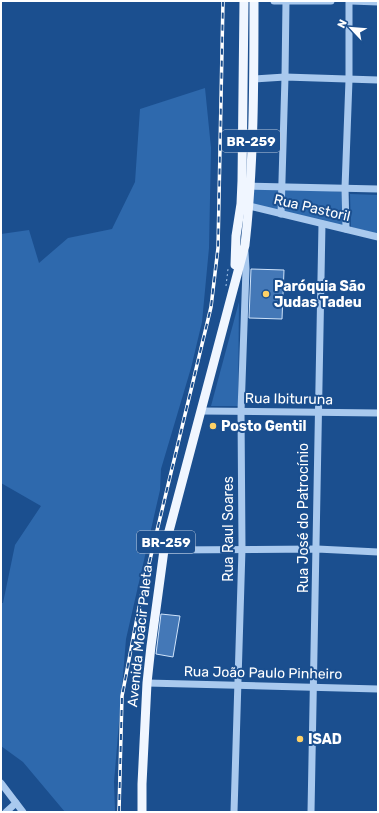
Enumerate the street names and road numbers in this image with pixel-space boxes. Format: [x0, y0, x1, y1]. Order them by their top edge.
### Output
road number: BR-259 [222, 130, 280, 152]
street label: Rua Pastoril [272, 191, 352, 225]
street label: Rua Ibituruna [245, 390, 333, 408]
street label: Rua José do Patrocínio [295, 443, 312, 593]
street label: Rua Raul Soares [220, 476, 237, 582]
road number: BR-259 [137, 531, 195, 553]
street label: Avenida Moacir Paleta [124, 564, 156, 708]
street label: Rua João Paulo Pinheiro [184, 663, 342, 683]

